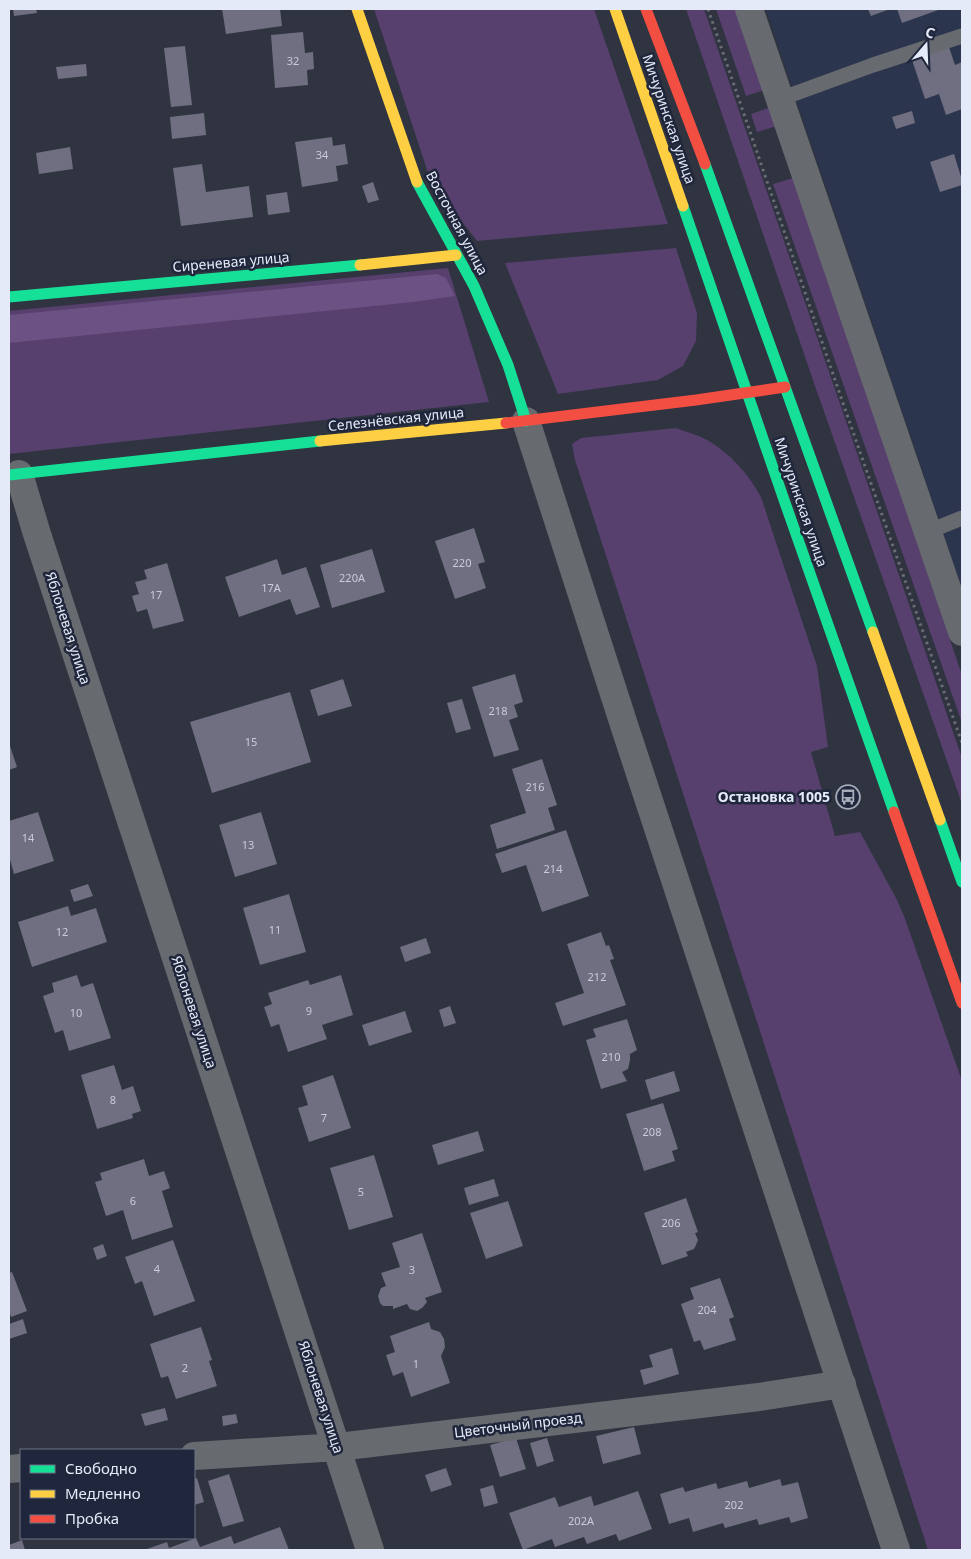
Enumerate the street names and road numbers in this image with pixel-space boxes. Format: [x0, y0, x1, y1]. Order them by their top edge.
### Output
street label: Мичуринская улица [638, 52, 701, 186]
street label: Восточная улица [422, 168, 493, 278]
street label: Сиреневая улица [172, 247, 290, 276]
street label: Селезнёвская улица [327, 402, 465, 435]
street label: Мичуринская улица [770, 435, 833, 569]
street label: Яблоневая улица [41, 569, 96, 687]
street label: Яблоневая улица [167, 953, 222, 1071]
street label: Яблоневая улица [294, 1338, 349, 1456]
street label: Цветочный проезд [453, 1407, 583, 1442]

